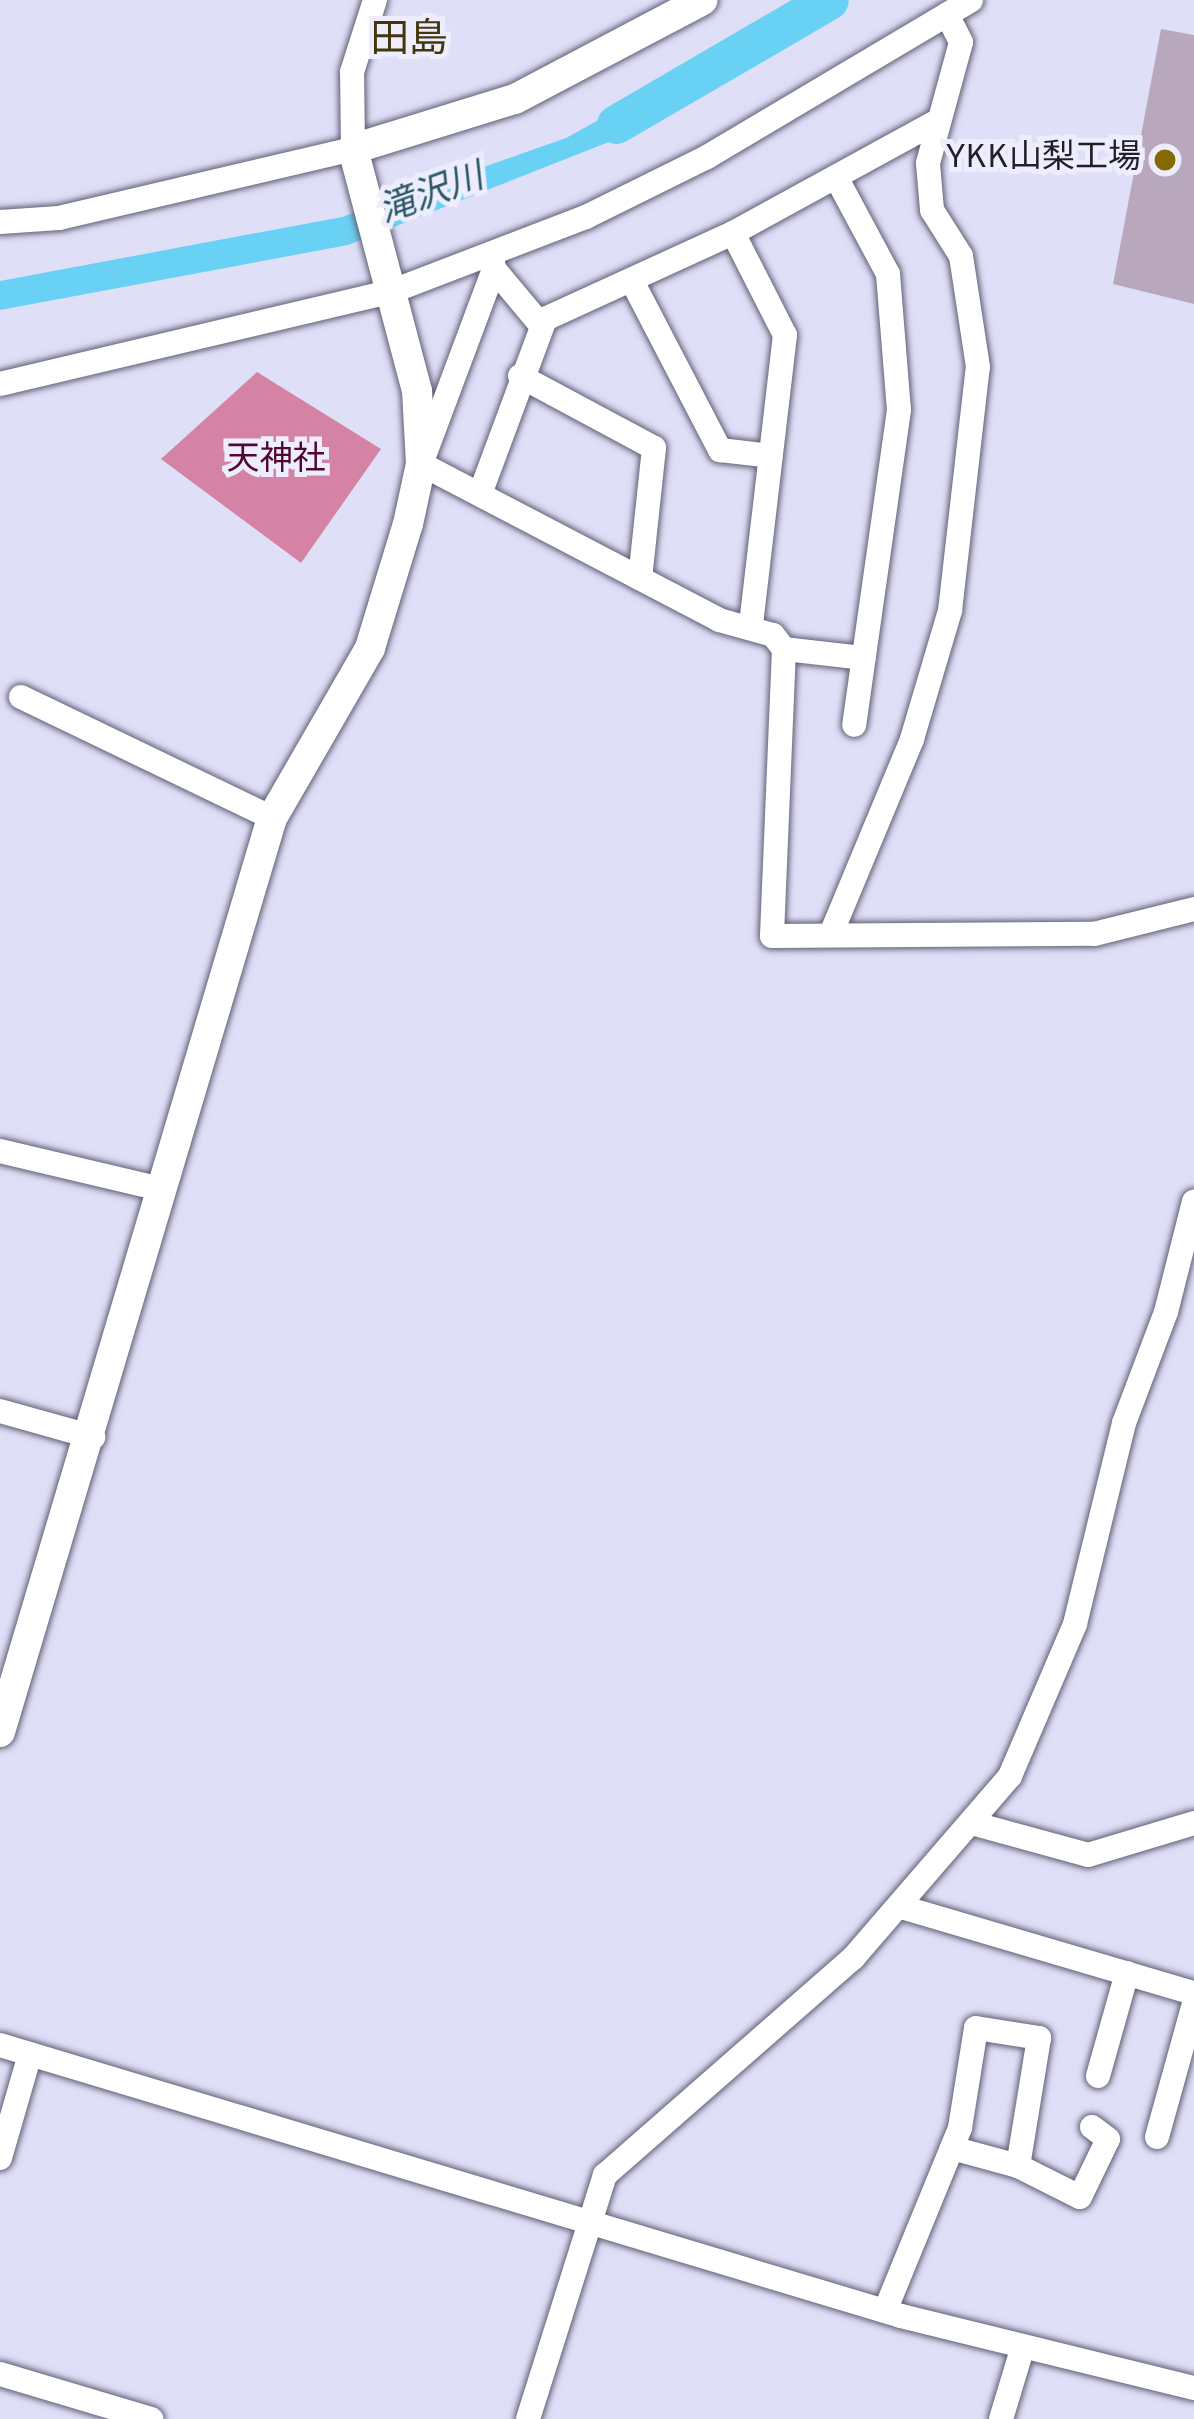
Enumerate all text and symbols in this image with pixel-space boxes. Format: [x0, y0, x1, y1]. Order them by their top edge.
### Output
district label: 田島 [370, 19, 448, 65]
place label: YKK山梨工場 [945, 140, 1141, 180]
marker: YKK山梨工場 [1152, 147, 1178, 173]
water label: 滝沢川 [374, 157, 490, 235]
park label: 天神社 [227, 442, 325, 482]

